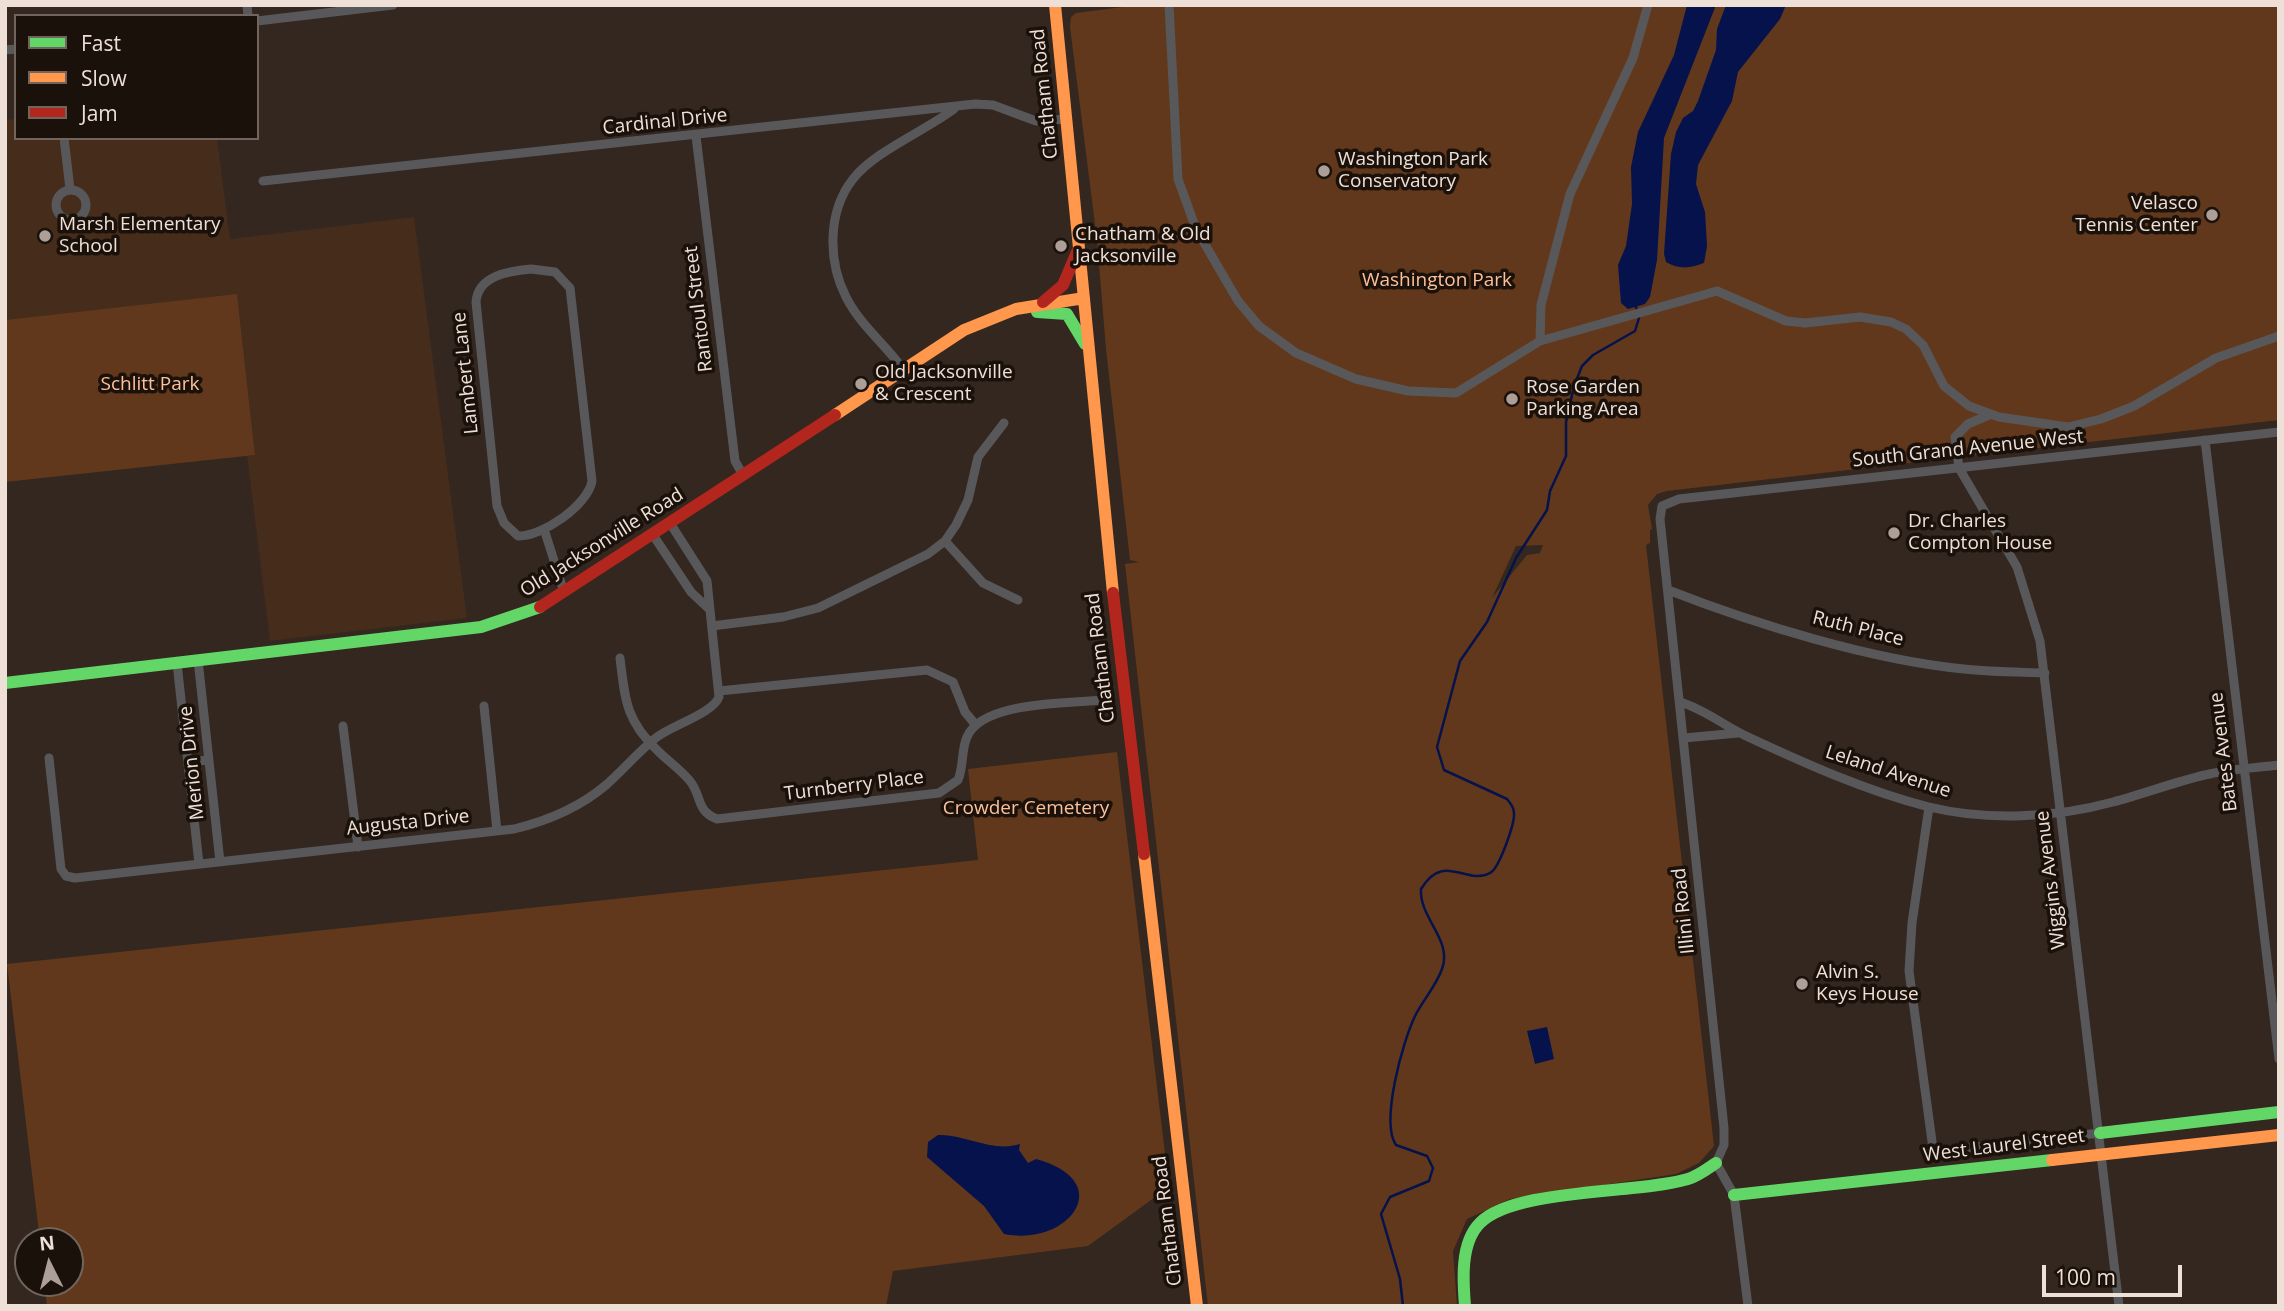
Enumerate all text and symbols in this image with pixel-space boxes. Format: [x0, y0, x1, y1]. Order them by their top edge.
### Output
legend [14, 14, 259, 140]
street label: Chatham Road [1027, 28, 1063, 160]
text: Fast [81, 29, 121, 57]
text: Slow [81, 64, 127, 92]
text: Jam [81, 99, 118, 127]
street label: Cardinal Drive [602, 104, 728, 140]
place label: Washington Park Conservatory [1338, 149, 1488, 193]
marker: Washington Park Conservatory [1316, 163, 1332, 179]
place label: Velasco Tennis Center [2075, 193, 2198, 237]
marker: Velasco Tennis Center [2204, 207, 2220, 223]
place label: Marsh Elementary School [59, 214, 221, 258]
place label: Chatham & Old Jacksonville [1075, 224, 1211, 268]
marker: Marsh Elementary School [37, 228, 53, 244]
marker: Chatham & Old Jacksonville [1053, 238, 1069, 254]
street label: Rantoul Street [680, 245, 718, 373]
park label: Washington Park [1362, 270, 1512, 292]
street label: Lambert Lane [448, 311, 484, 435]
place label: Old Jacksonville & Crescent [875, 362, 1013, 406]
park label: Schlitt Park [101, 374, 199, 396]
marker: Old Jacksonville & Crescent [853, 376, 869, 392]
place label: Rose Garden Parking Area [1526, 377, 1640, 421]
marker: Rose Garden Parking Area [1504, 391, 1520, 407]
street label: South Grand Avenue West [1851, 426, 2085, 472]
street label: Old Jacksonville Road [516, 484, 688, 602]
place label: Dr. Charles Compton House [1908, 511, 2052, 555]
marker: Dr. Charles Compton House [1886, 525, 1902, 541]
street label: Chatham Road [1082, 592, 1120, 724]
street label: Ruth Place [1810, 607, 1906, 651]
street label: Bates Avenue [2205, 691, 2243, 813]
street label: Merion Drive [175, 705, 209, 821]
street label: Leland Avenue [1823, 741, 1953, 803]
street label: Turnberry Place [783, 766, 925, 806]
park label: Crowder Cemetery [943, 798, 1109, 820]
street label: Augusta Drive [345, 805, 471, 841]
street label: Wiggins Avenue [2031, 809, 2071, 951]
street label: Illini Road [1668, 867, 1700, 955]
place label: Alvin S. Keys House [1816, 962, 1919, 1006]
marker: Alvin S. Keys House [1794, 976, 1810, 992]
street label: West Laurel Street [1922, 1125, 2086, 1167]
street label: Chatham Road [1149, 1155, 1187, 1287]
north arrow [14, 1227, 84, 1297]
text: N [38, 1229, 56, 1257]
scale bar [2046, 1252, 2186, 1296]
text: 100 m [2055, 1263, 2116, 1291]

